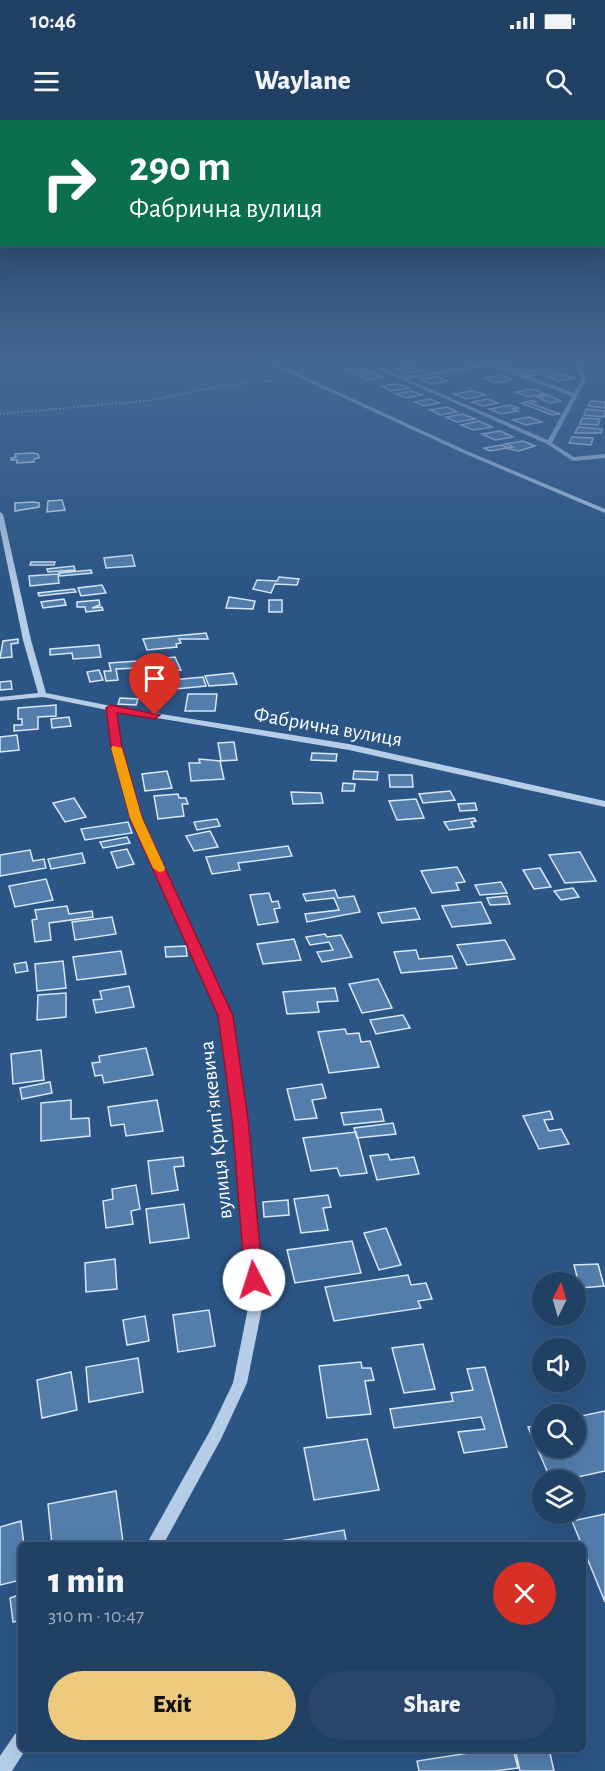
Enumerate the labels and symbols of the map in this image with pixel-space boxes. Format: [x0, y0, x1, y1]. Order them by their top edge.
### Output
pin [129, 653, 180, 715]
street label: Фабрична вулиця [252, 704, 404, 750]
street label: вулиця Крипʼякевича [196, 1039, 236, 1220]
position arrow [222, 1248, 286, 1312]
north arrow [532, 1272, 586, 1326]

